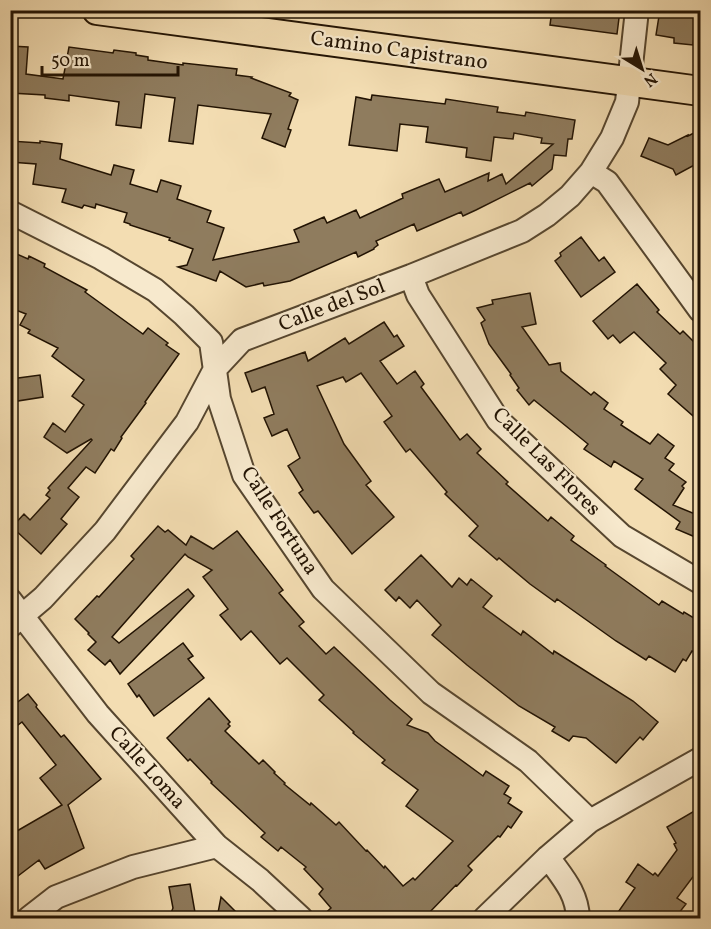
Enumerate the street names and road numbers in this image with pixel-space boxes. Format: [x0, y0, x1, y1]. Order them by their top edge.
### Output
street label: Camino Capistrano [308, 24, 490, 78]
street label: Calle del Sol [275, 272, 389, 340]
street label: Calle Las Flores [485, 401, 607, 523]
street label: Calle Fortuna [233, 461, 325, 581]
street label: Calle Loma [102, 720, 192, 816]

